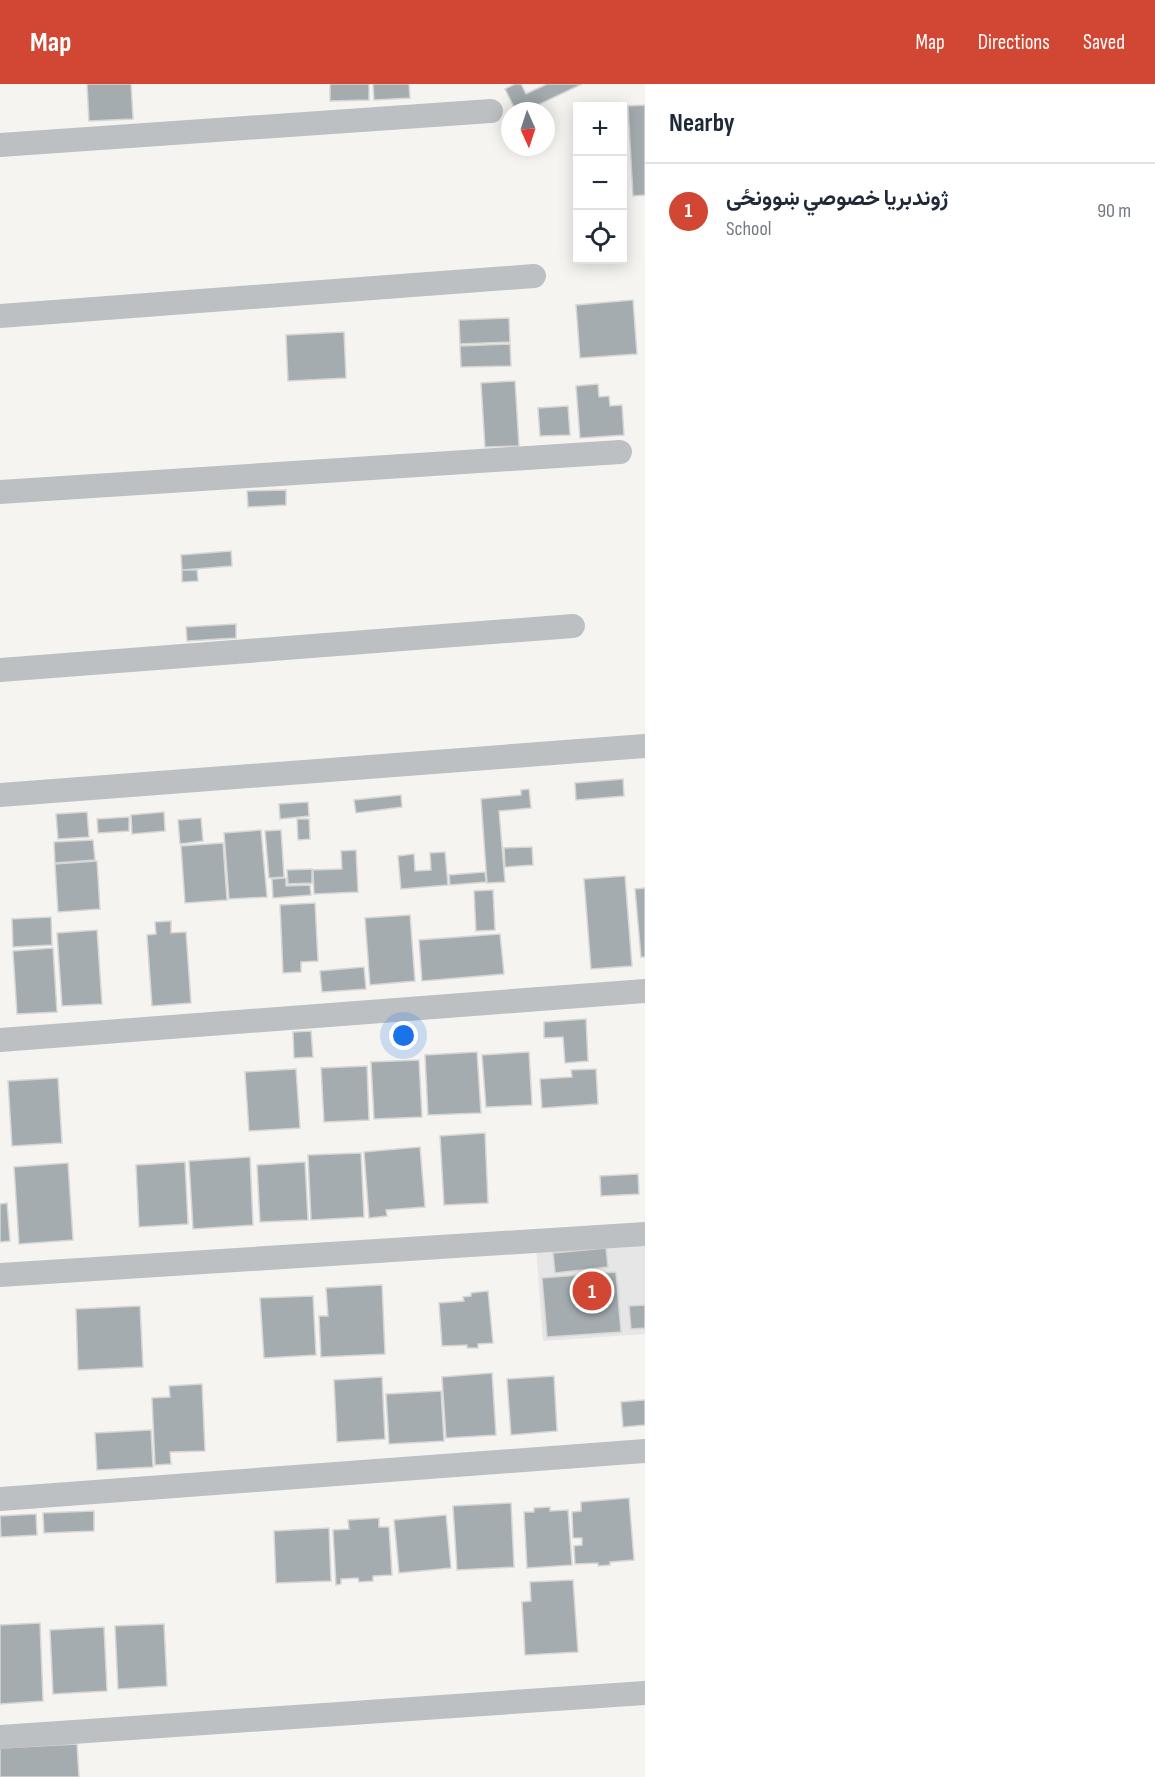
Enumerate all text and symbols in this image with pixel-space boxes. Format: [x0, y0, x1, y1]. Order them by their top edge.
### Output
text: Map [30, 26, 71, 59]
text: Map [915, 30, 945, 55]
text: Directions [978, 30, 1050, 55]
text: Saved [1083, 30, 1125, 55]
north arrow [501, 102, 555, 156]
map controls [573, 102, 627, 264]
button: + [573, 102, 627, 156]
text: Nearby [669, 108, 735, 139]
button: − [573, 156, 627, 210]
text: ژوندبریا خصوصي ښوونځی [726, 185, 948, 212]
text: 1 [685, 199, 692, 223]
text: 90 m [1097, 199, 1131, 223]
button: locate [573, 210, 627, 264]
text: School [726, 217, 771, 241]
your location [389, 1021, 418, 1050]
pin: 1 [572, 1268, 612, 1314]

